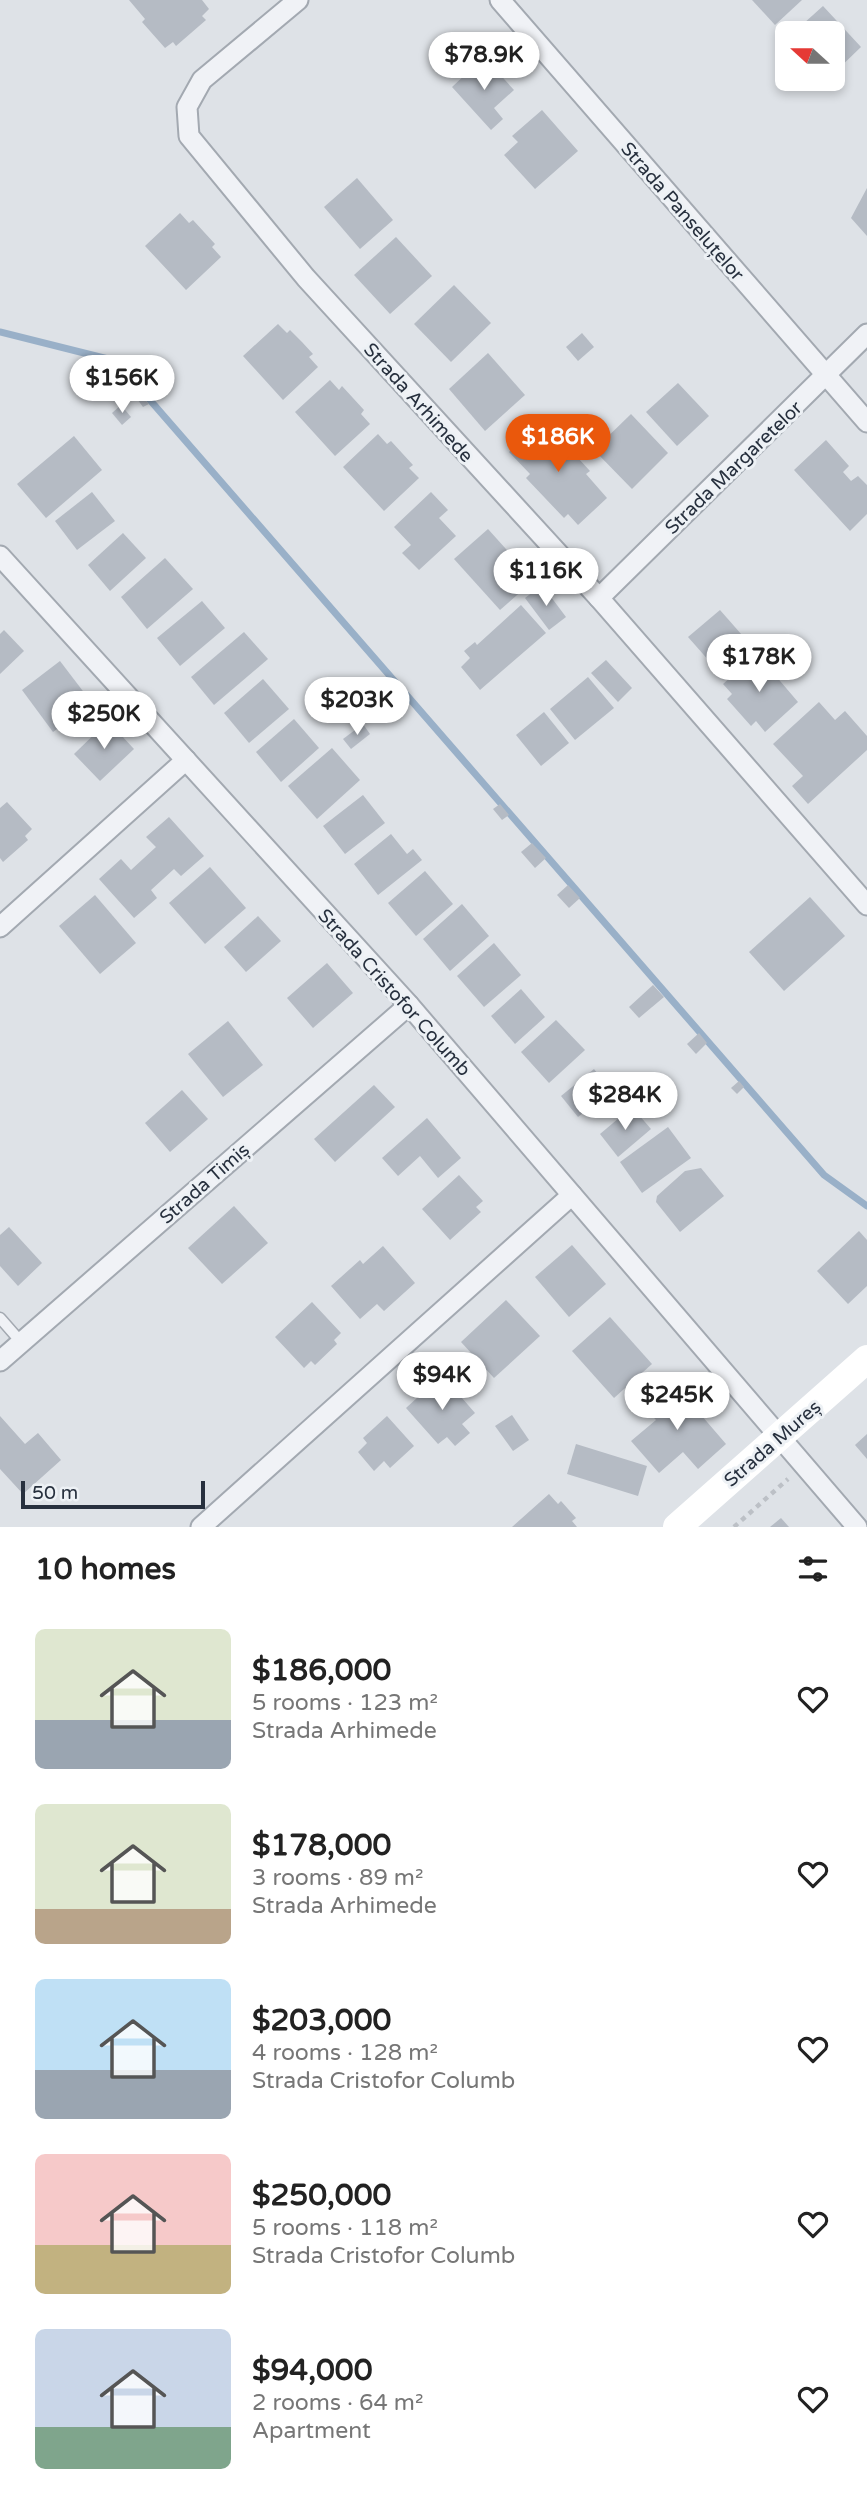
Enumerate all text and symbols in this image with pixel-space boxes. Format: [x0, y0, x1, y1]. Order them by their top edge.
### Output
north arrow [775, 21, 845, 91]
map controls [775, 21, 845, 91]
pin: $78.9K [427, 32, 541, 92]
text: $78.9K [445, 41, 523, 69]
street label: Strada Panseluțelor [616, 138, 749, 286]
street label: Strada Arhimede [359, 339, 478, 467]
pin: $156K [73, 356, 171, 415]
text: $156K [86, 364, 158, 392]
street label: Strada Margaretelor [661, 396, 807, 539]
pin: $186K [509, 414, 607, 474]
text: $186K [522, 423, 594, 451]
pin: $116K [497, 548, 595, 608]
text: $116K [510, 557, 582, 585]
pin: $178K [710, 634, 808, 694]
text: $178K [723, 643, 795, 671]
pin: $203K [308, 678, 406, 737]
text: $203K [321, 686, 393, 714]
pin: $250K [55, 692, 153, 751]
text: $250K [68, 700, 140, 728]
street label: Strada Cristofor Columb [313, 904, 475, 1081]
pin: $284K [576, 1072, 674, 1132]
text: $284K [589, 1081, 661, 1109]
street label: Strada Timiș [155, 1139, 254, 1229]
pin: $94K [401, 1352, 483, 1412]
text: $94K [413, 1361, 471, 1389]
pin: $245K [628, 1372, 726, 1432]
text: $245K [641, 1381, 713, 1409]
street label: Strada Mureș [720, 1396, 825, 1492]
scale bar [21, 1478, 205, 1510]
text: 50 m [32, 1482, 78, 1504]
icon: filters [794, 1550, 832, 1588]
text: 10 homes [35, 1551, 176, 1588]
text: $186,000 [252, 1652, 391, 1689]
icon: home [91, 1657, 175, 1741]
icon: heart [794, 1680, 832, 1718]
text: 5 rooms · 123 m² [252, 1689, 438, 1717]
text: Strada Arhimede [252, 1717, 437, 1745]
text: $178,000 [252, 1827, 391, 1864]
icon: home [91, 1832, 175, 1916]
icon: heart [794, 1855, 832, 1893]
text: 3 rooms · 89 m² [252, 1864, 423, 1892]
text: Strada Arhimede [252, 1892, 437, 1920]
text: $203,000 [252, 2002, 391, 2039]
icon: home [91, 2007, 175, 2091]
icon: heart [794, 2030, 832, 2068]
text: 4 rooms · 128 m² [252, 2039, 438, 2067]
text: Strada Cristofor Columb [252, 2067, 515, 2095]
text: $250,000 [252, 2177, 391, 2214]
icon: home [91, 2182, 175, 2266]
icon: heart [794, 2205, 832, 2243]
text: 5 rooms · 118 m² [252, 2214, 438, 2242]
text: Strada Cristofor Columb [252, 2242, 515, 2270]
text: $94,000 [252, 2352, 372, 2389]
icon: home [91, 2357, 175, 2441]
icon: heart [794, 2380, 832, 2418]
text: 2 rooms · 64 m² [252, 2389, 423, 2417]
text: Apartment [252, 2417, 371, 2445]

